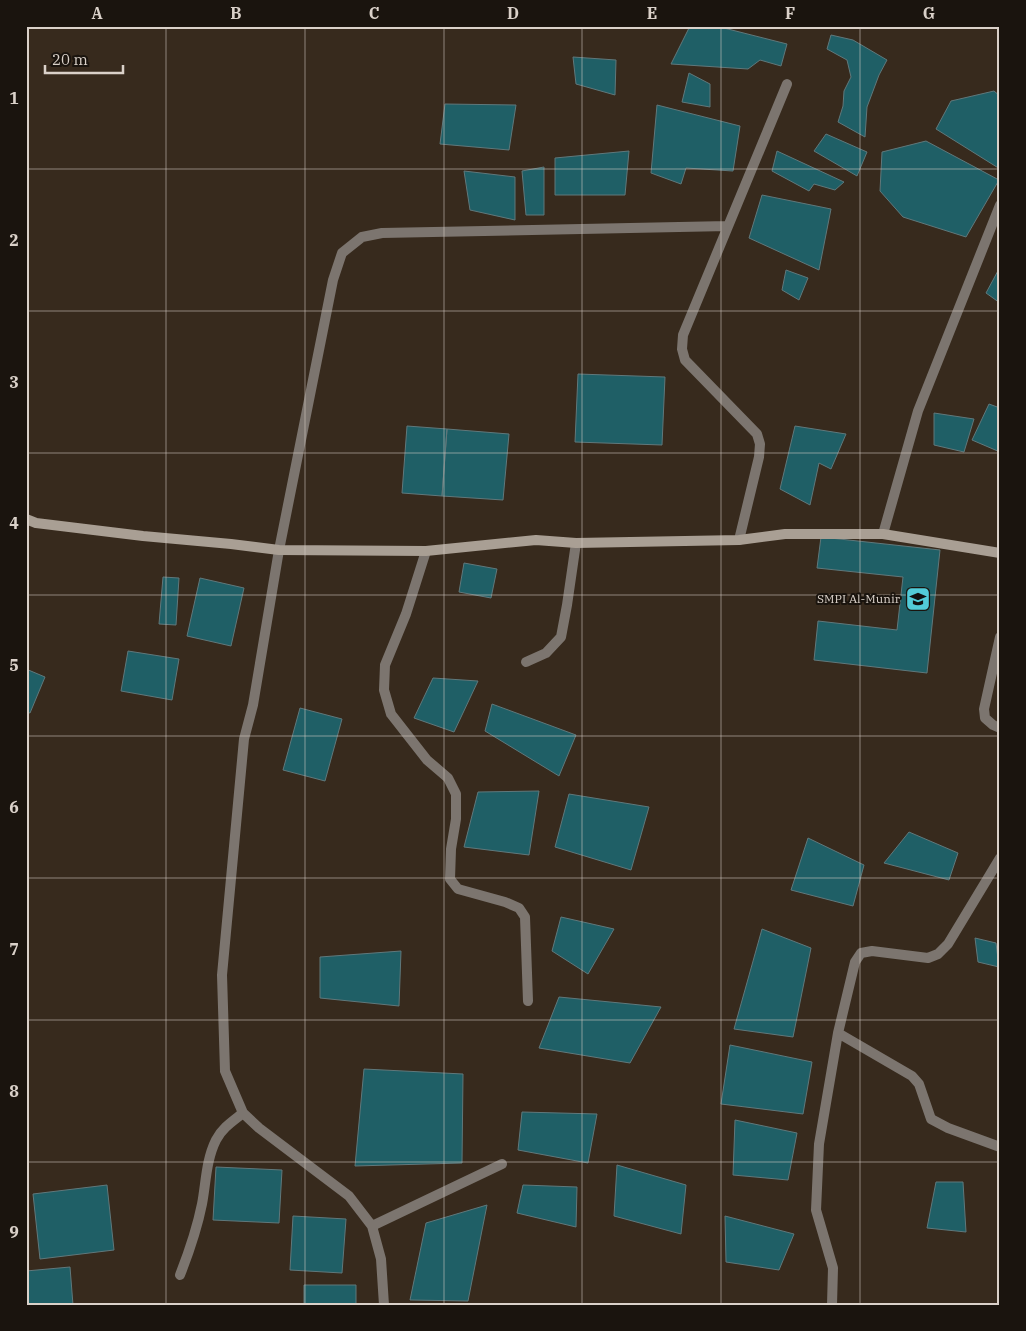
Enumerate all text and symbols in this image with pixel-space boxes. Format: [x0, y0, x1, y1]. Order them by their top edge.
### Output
text: A [91, 3, 103, 23]
text: B [230, 3, 242, 23]
text: C [369, 3, 379, 23]
text: D [507, 3, 519, 23]
text: E [647, 3, 657, 23]
text: F [785, 3, 795, 23]
text: G [923, 3, 935, 23]
scale bar [45, 42, 122, 74]
text: 20 m [52, 50, 88, 69]
text: 1 [9, 88, 19, 108]
text: 2 [9, 230, 19, 250]
text: 3 [9, 372, 19, 392]
text: 4 [9, 513, 19, 533]
school or university icon: SMPI Al-Munir [905, 586, 931, 612]
place label: SMPI Al-Munir [817, 591, 901, 606]
text: 5 [9, 655, 19, 675]
text: 6 [9, 797, 19, 817]
text: 7 [9, 939, 19, 959]
text: 8 [9, 1081, 19, 1101]
text: 9 [9, 1222, 19, 1242]

